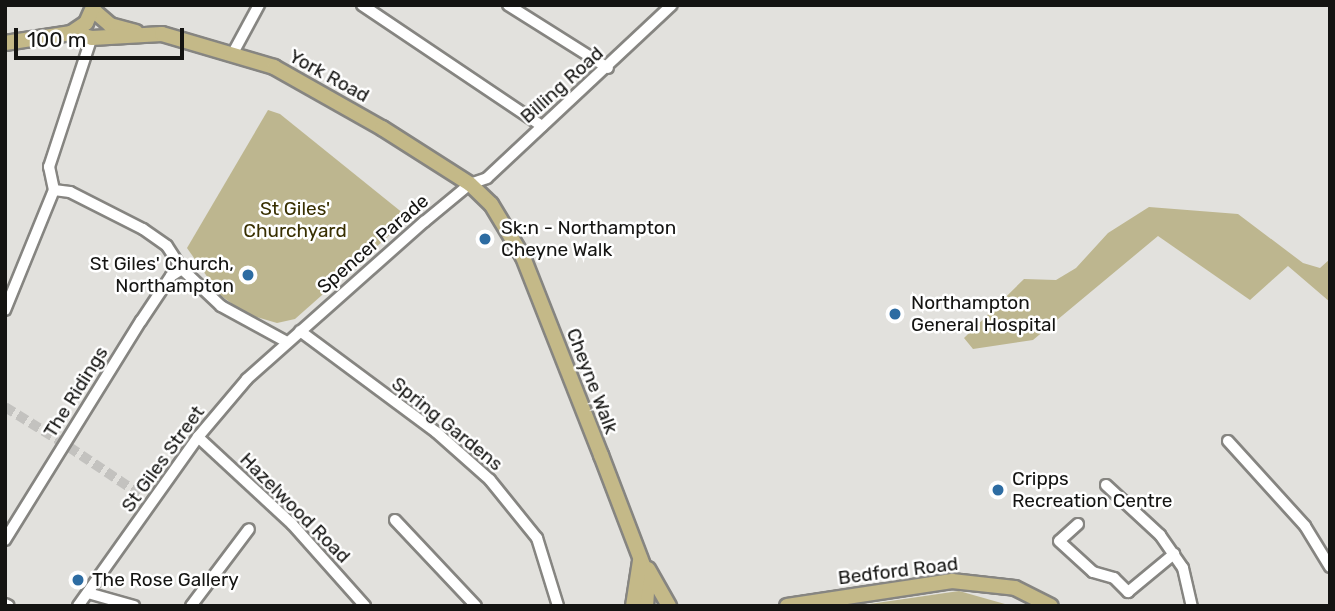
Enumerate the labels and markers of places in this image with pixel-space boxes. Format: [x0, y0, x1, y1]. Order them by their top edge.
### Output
place label: Sk:n - Northampton Cheyne Walk [501, 217, 676, 261]
marker: Sk:n - Northampton Cheyne Walk [475, 229, 495, 249]
place label: St Giles' Church, Northampton [90, 253, 234, 297]
marker: St Giles' Church, Northampton [240, 267, 256, 283]
place label: Northampton General Hospital [911, 292, 1056, 336]
marker: Northampton General Hospital [885, 304, 905, 324]
place label: Cripps Recreation Centre [1012, 468, 1172, 512]
marker: Cripps Recreation Centre [990, 482, 1006, 498]
place label: The Rose Gallery [92, 569, 239, 591]
marker: The Rose Gallery [70, 572, 86, 588]

